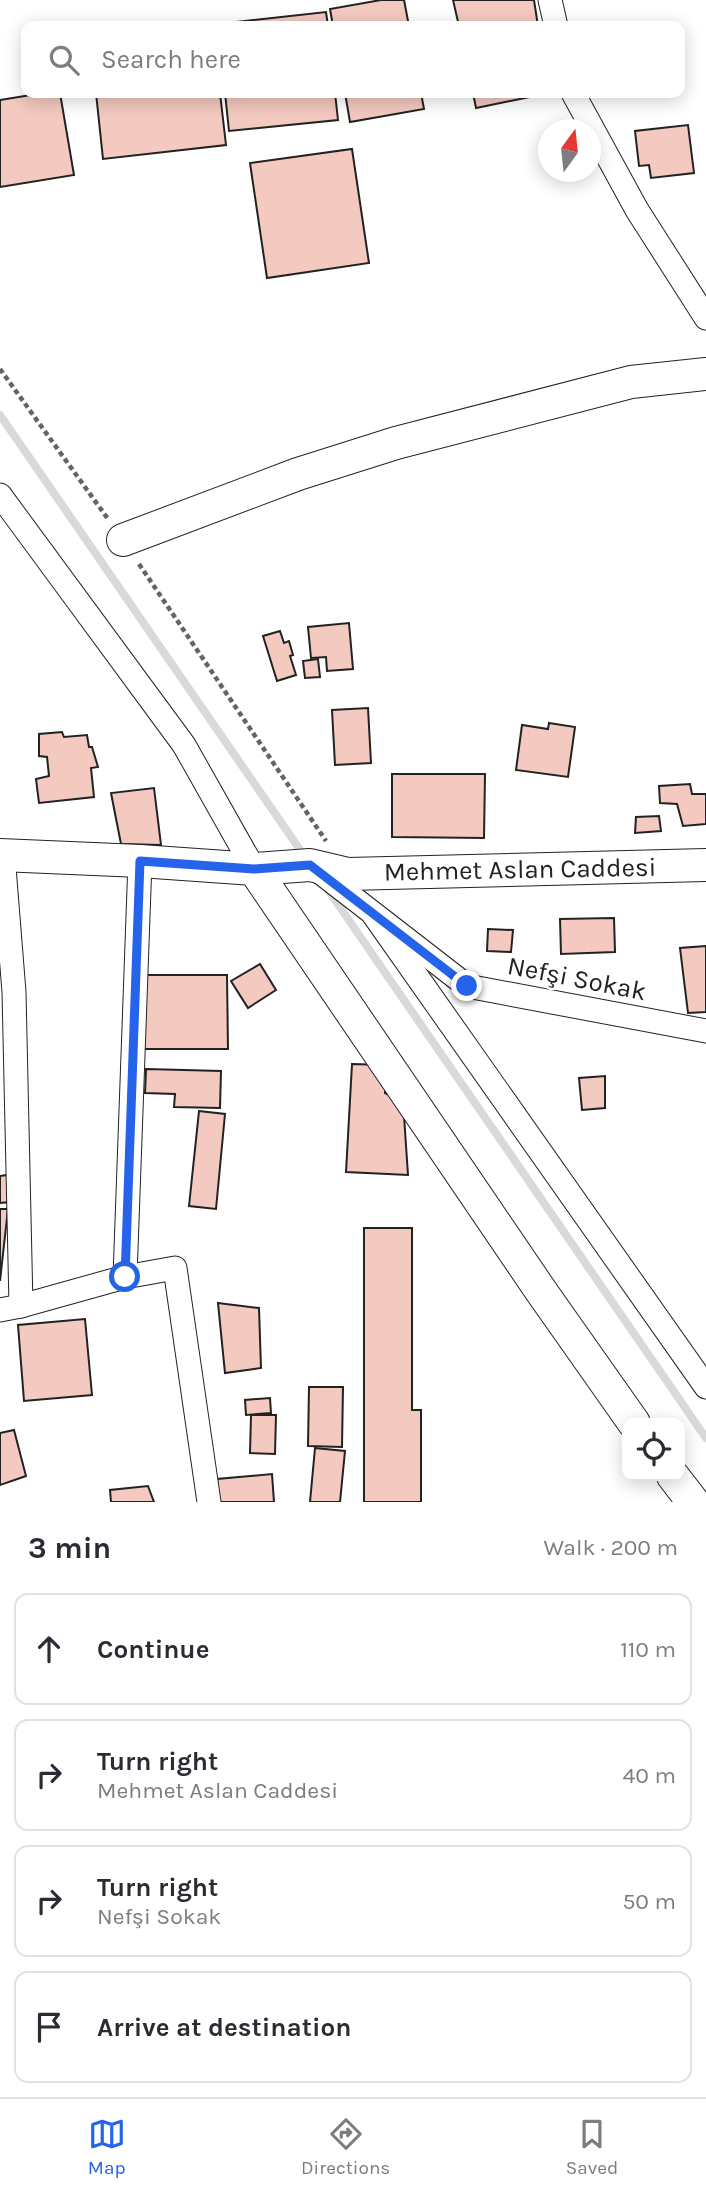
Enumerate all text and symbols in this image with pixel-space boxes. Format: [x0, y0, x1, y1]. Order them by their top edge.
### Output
search box [21, 21, 685, 98]
icon: search [45, 41, 83, 79]
text: Search here [101, 44, 241, 75]
north arrow [538, 119, 601, 182]
street label: Mehmet Aslan Caddesi [383, 852, 657, 887]
street label: Nefşi Sokak [505, 950, 649, 1007]
route end [451, 970, 482, 1001]
route start [109, 1261, 140, 1292]
map controls [622, 1418, 685, 1481]
button: locate [622, 1418, 685, 1481]
text: 3 min [28, 1530, 111, 1566]
text: Walk · 200 m [543, 1534, 678, 1561]
icon: ahead [30, 1630, 68, 1668]
text: Continue [97, 1634, 209, 1665]
text: 110 m [620, 1636, 676, 1663]
text: Turn right [97, 1746, 218, 1777]
icon: right [30, 1756, 68, 1794]
text: 40 m [623, 1762, 676, 1789]
text: Mehmet Aslan Caddesi [97, 1777, 338, 1804]
text: Turn right [97, 1872, 218, 1903]
icon: right [30, 1882, 68, 1920]
text: 50 m [622, 1888, 676, 1915]
text: Nefşi Sokak [97, 1903, 221, 1930]
icon: arrive [30, 2008, 68, 2046]
text: Arrive at destination [97, 2012, 351, 2043]
tab: Map [88, 2115, 126, 2179]
tab: Directions [301, 2115, 390, 2179]
tab: Saved [566, 2115, 618, 2179]

